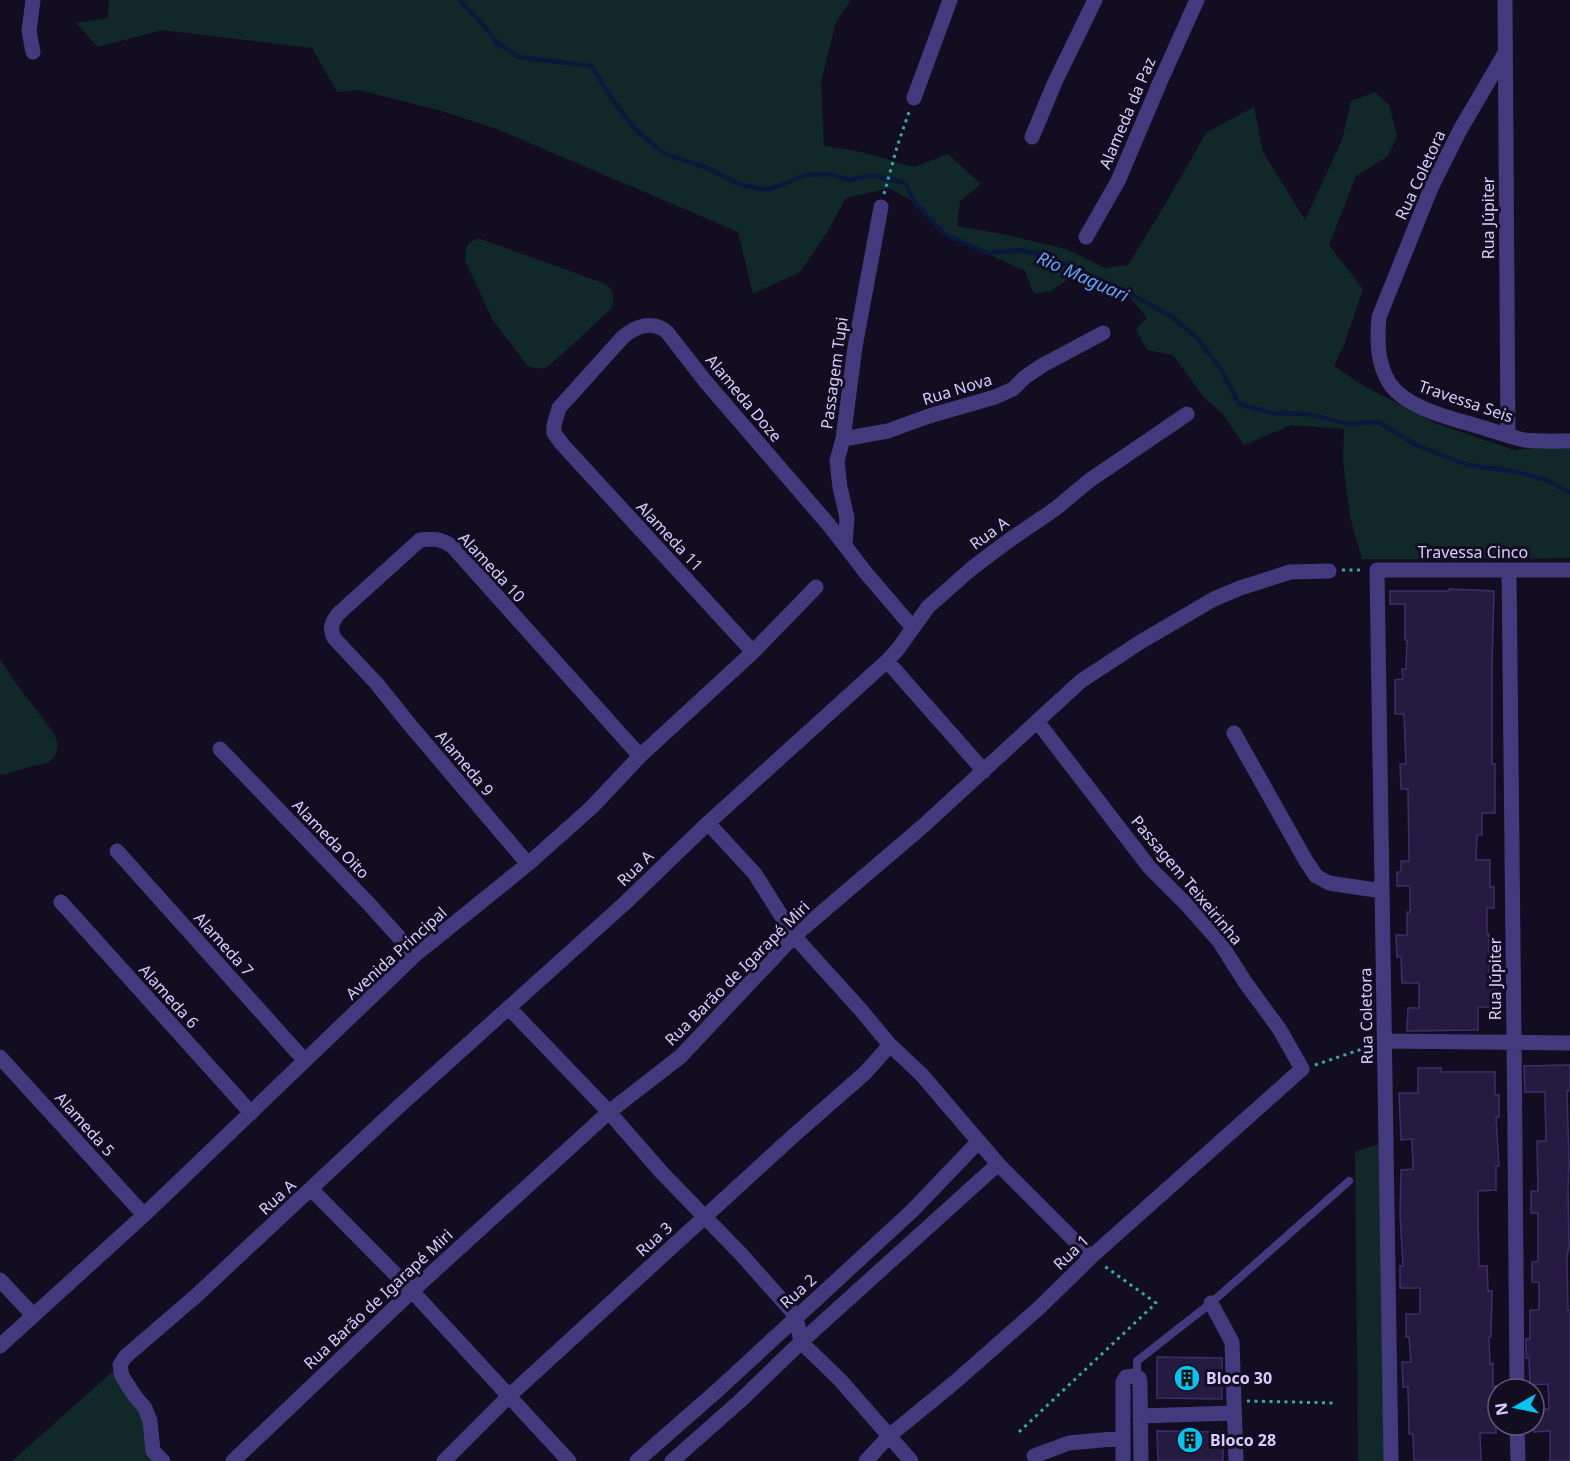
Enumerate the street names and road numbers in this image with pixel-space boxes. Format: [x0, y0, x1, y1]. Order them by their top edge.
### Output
street label: Alameda da Paz [1094, 54, 1160, 172]
street label: Rua Coletora [1390, 127, 1450, 223]
street label: Rua Júpiter [1477, 176, 1499, 259]
street label: Passagem Tupi [815, 316, 853, 430]
street label: Alameda Doze [701, 350, 787, 446]
street label: Rua Nova [920, 368, 994, 410]
street label: Travessa Seis [1416, 375, 1516, 427]
street label: Alameda 11 [632, 496, 708, 576]
street label: Rua A [965, 511, 1014, 555]
street label: Alameda 10 [454, 527, 530, 607]
street label: Travessa Cinco [1418, 541, 1528, 563]
street label: Alameda 9 [431, 725, 499, 801]
street label: Alameda Oito [288, 795, 374, 883]
street label: Passagem Teixeirinha [1126, 811, 1248, 949]
street label: Rua A [612, 845, 659, 891]
street label: Rua Barão de Igarapé Miri [660, 896, 814, 1050]
street label: Avenida Principal [341, 902, 451, 1004]
street label: Alameda 7 [189, 907, 259, 981]
street label: Rua Júpiter [1484, 937, 1506, 1020]
street label: Alameda 6 [134, 959, 204, 1033]
street label: Rua Coletora [1354, 967, 1378, 1065]
street label: Alameda 5 [50, 1087, 120, 1161]
street label: Rua A [254, 1174, 301, 1220]
street label: Rua 3 [631, 1217, 677, 1261]
street label: Rua Barão de Igarapé Miri [299, 1224, 457, 1374]
street label: Rua 1 [1048, 1229, 1094, 1275]
street label: Rua 2 [775, 1269, 821, 1313]

